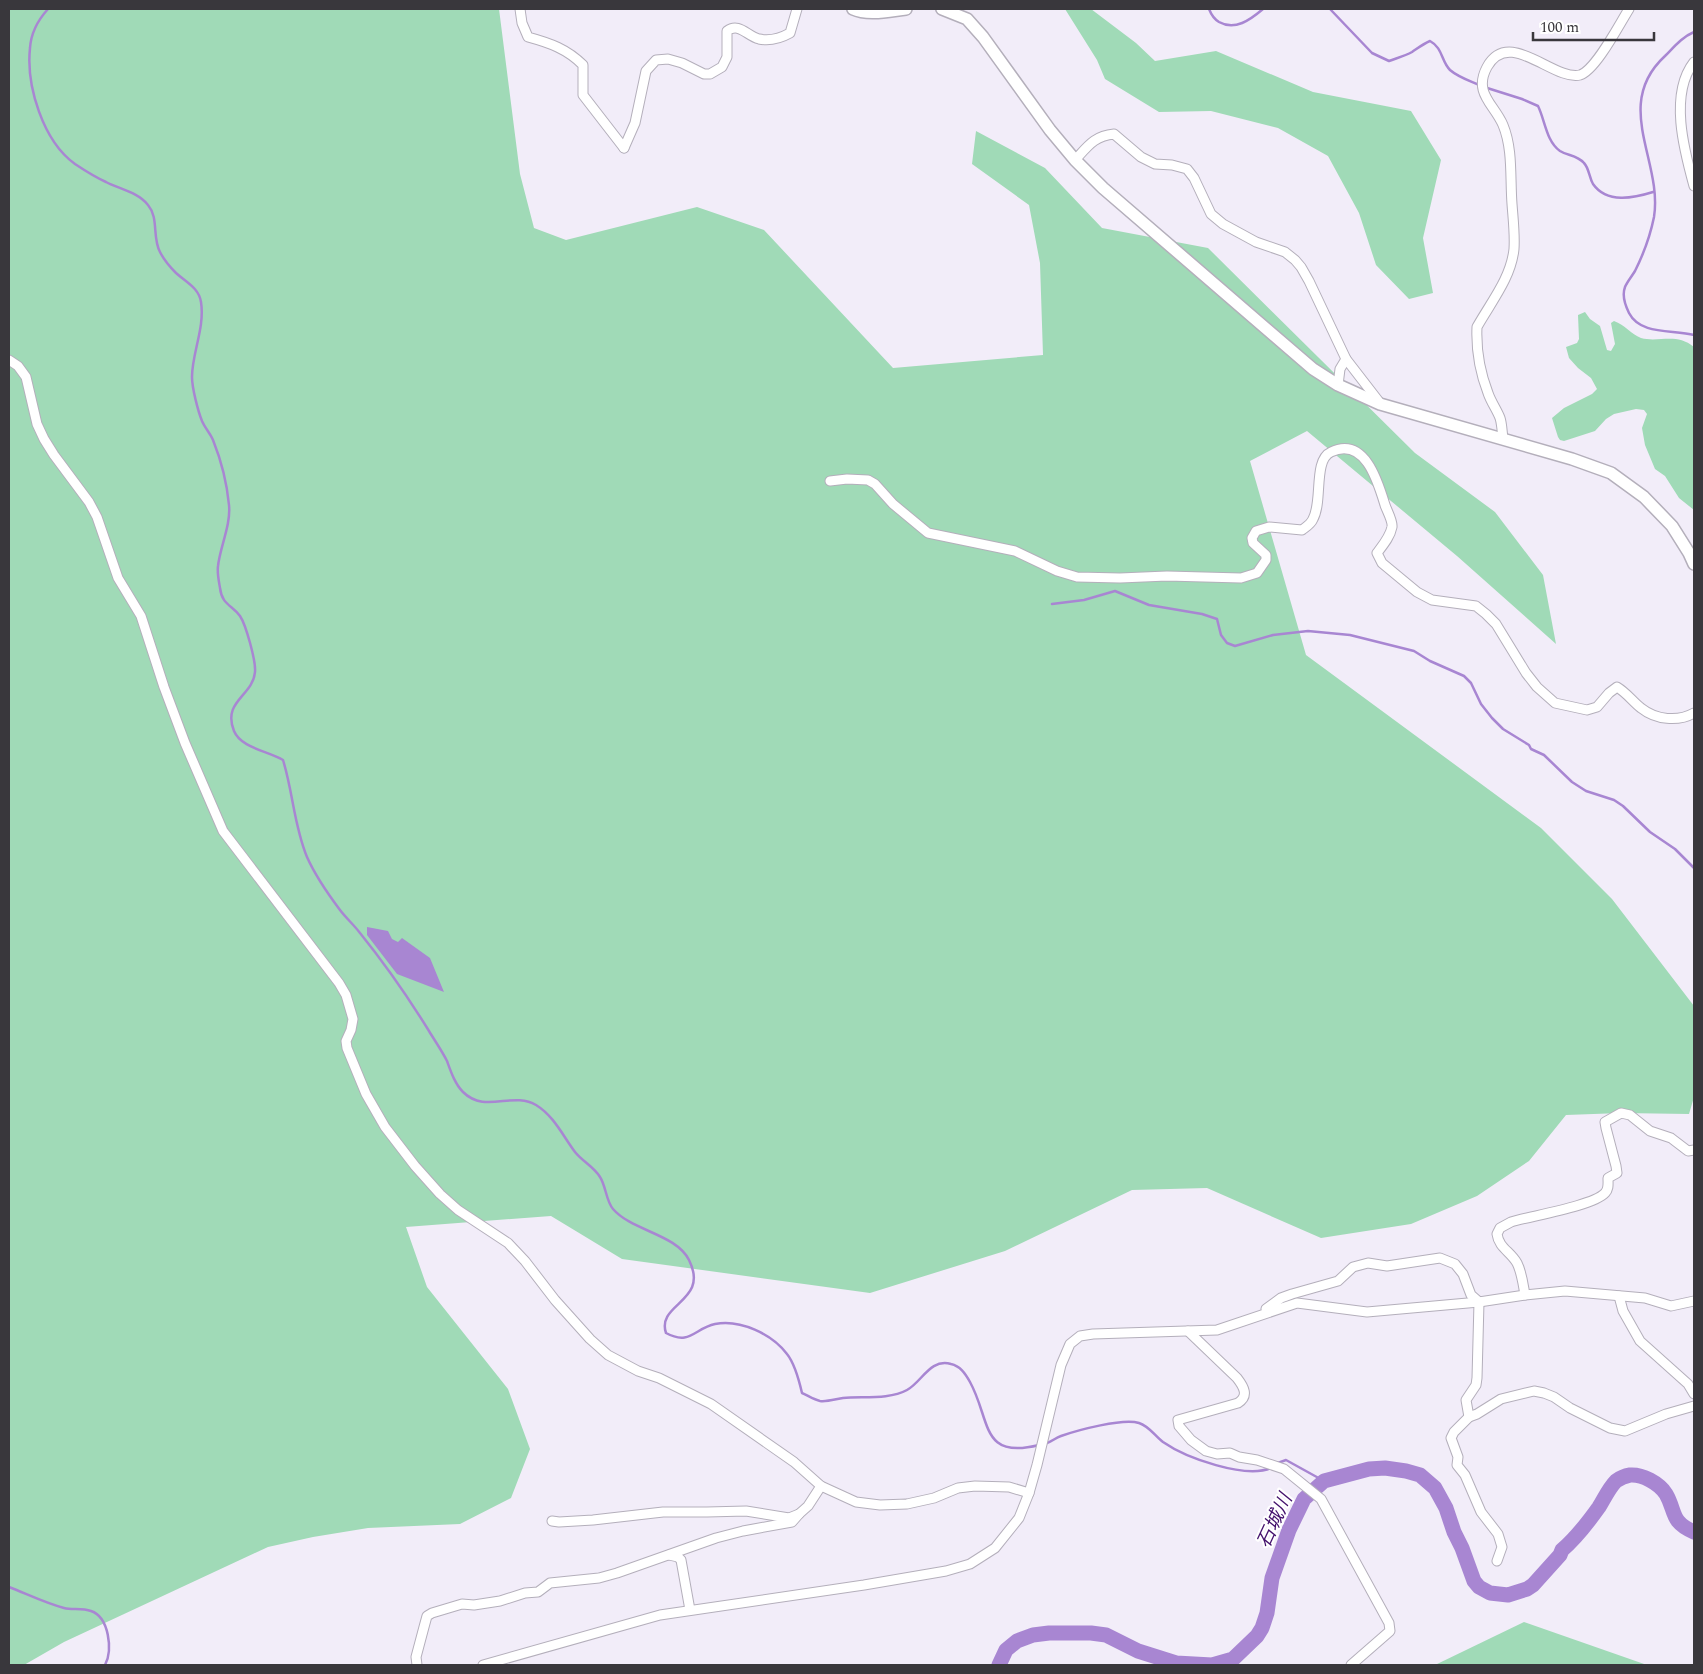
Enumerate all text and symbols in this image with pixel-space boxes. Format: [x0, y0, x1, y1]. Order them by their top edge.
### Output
scale bar [1533, 10, 1654, 42]
text: 100 m [1540, 16, 1579, 39]
water label: 石城川 [1250, 1487, 1301, 1553]

